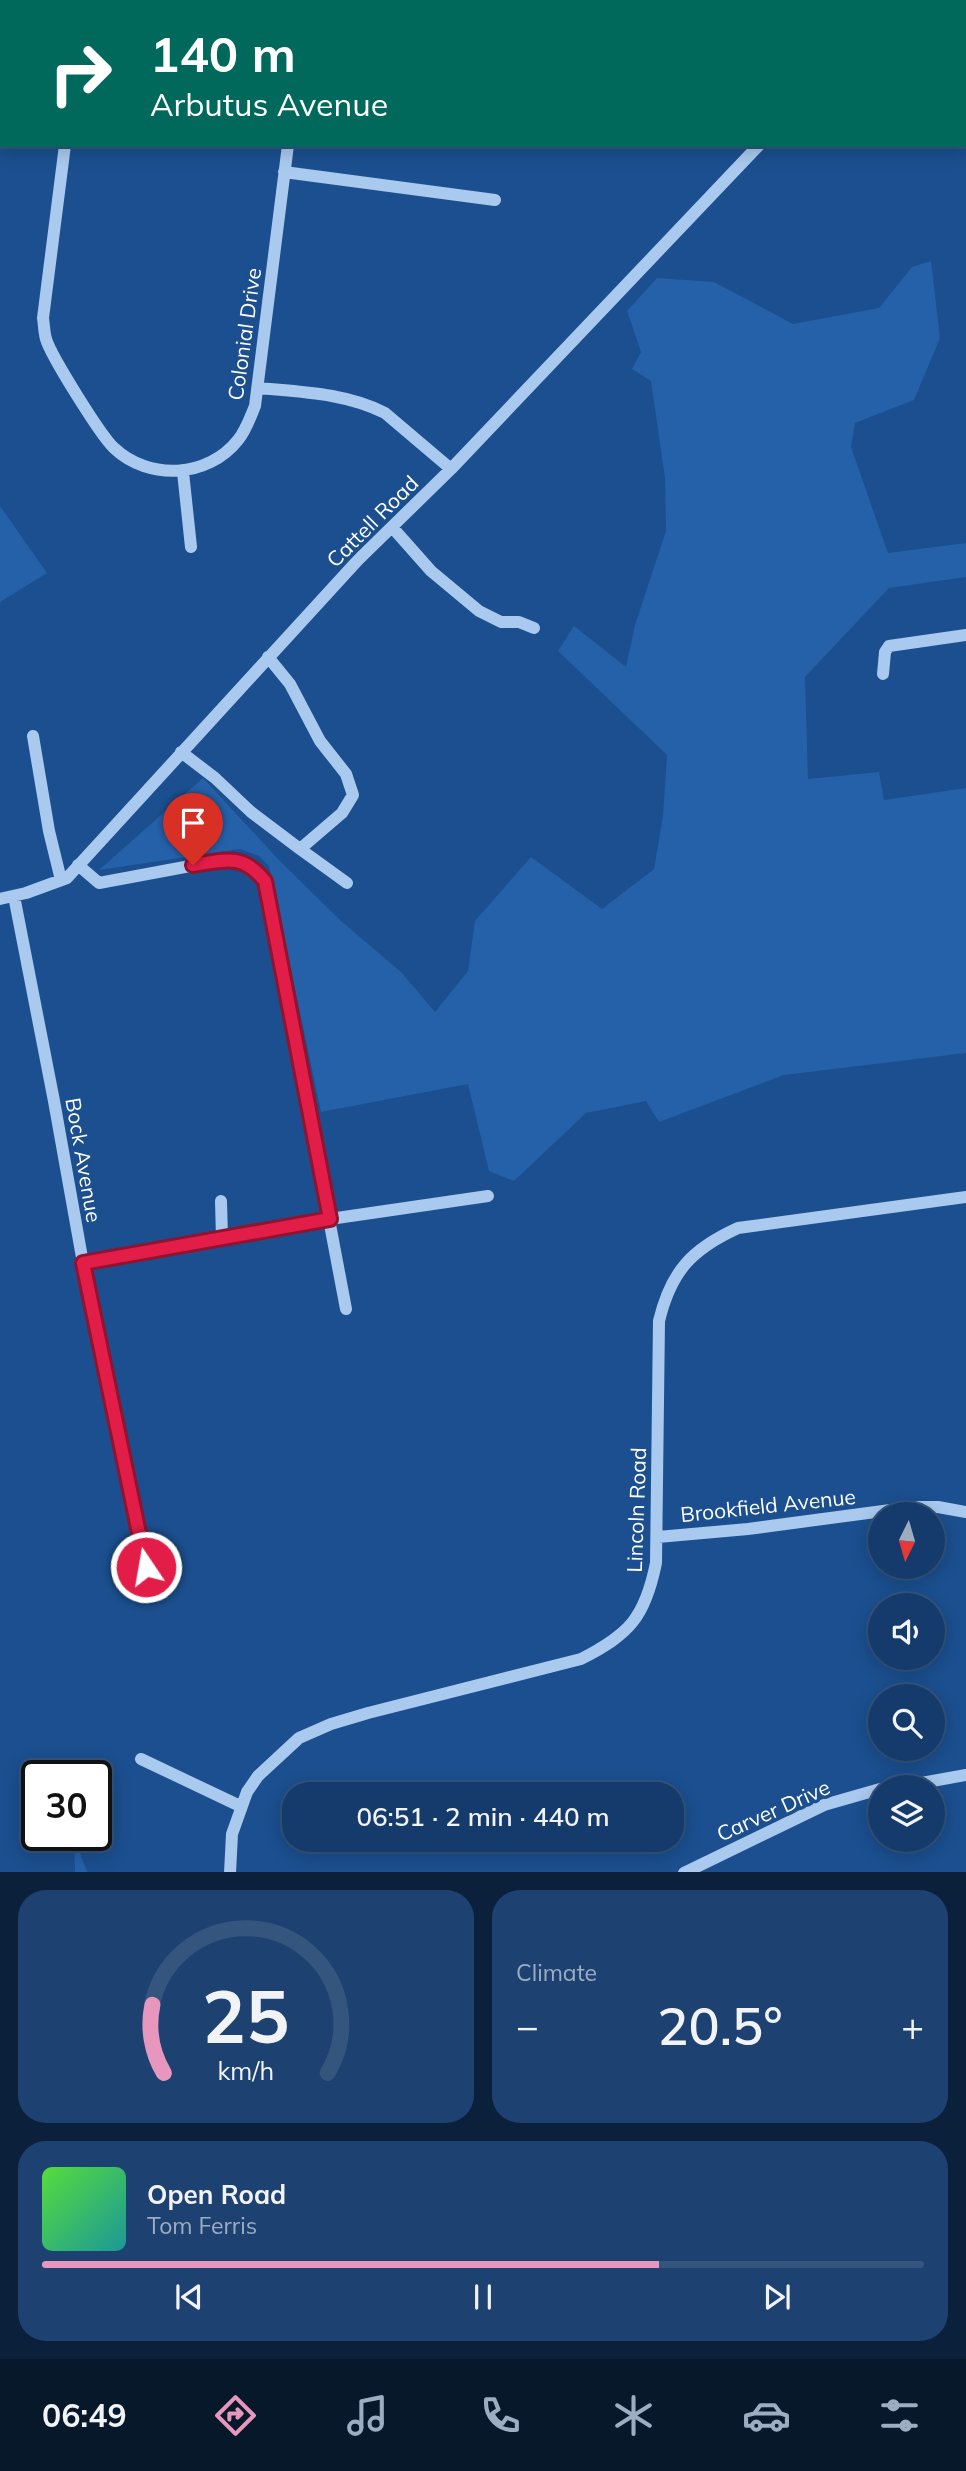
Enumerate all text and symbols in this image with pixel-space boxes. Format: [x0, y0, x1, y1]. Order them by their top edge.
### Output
text: 140 m [150, 23, 296, 84]
icon: right [35, 28, 126, 119]
text: Arbutus Avenue [150, 84, 388, 124]
street label: Colonial Drive [222, 266, 266, 402]
street label: Cattell Road [321, 470, 423, 572]
pin [163, 793, 223, 865]
icon: arrive [174, 804, 212, 842]
street label: Bock Avenue [60, 1096, 108, 1224]
street label: Lincoln Road [621, 1447, 651, 1573]
street label: Brookfield Avenue [679, 1483, 857, 1527]
north arrow [868, 1502, 945, 1578]
map controls [868, 1502, 945, 1852]
position arrow [109, 1530, 183, 1604]
button: sound [868, 1593, 945, 1670]
button: search [868, 1684, 945, 1761]
speed limit sign: 30 [21, 1760, 112, 1851]
street label: Carver Drive [712, 1773, 834, 1847]
button: layers [868, 1775, 945, 1852]
text: 06:51 · 2 min · 440 m [356, 1800, 610, 1833]
text: Climate [516, 1958, 597, 1987]
text: 25 [202, 1970, 290, 2061]
text: 20.5° [657, 1993, 783, 2058]
text: − [516, 2002, 539, 2050]
text: + [901, 2002, 924, 2050]
text: km/h [218, 2054, 274, 2085]
text: Open Road [147, 2178, 286, 2211]
text: Tom Ferris [147, 2211, 257, 2240]
icon: previous [170, 2278, 208, 2316]
icon: pause [464, 2278, 502, 2316]
icon: next [758, 2278, 796, 2316]
icon: directions [211, 2391, 260, 2440]
icon: music [343, 2391, 392, 2440]
icon: phone [476, 2391, 525, 2440]
icon: climate [609, 2391, 658, 2440]
icon: car [742, 2391, 791, 2440]
icon: filters [875, 2391, 924, 2440]
text: 06:49 [42, 2395, 127, 2435]

